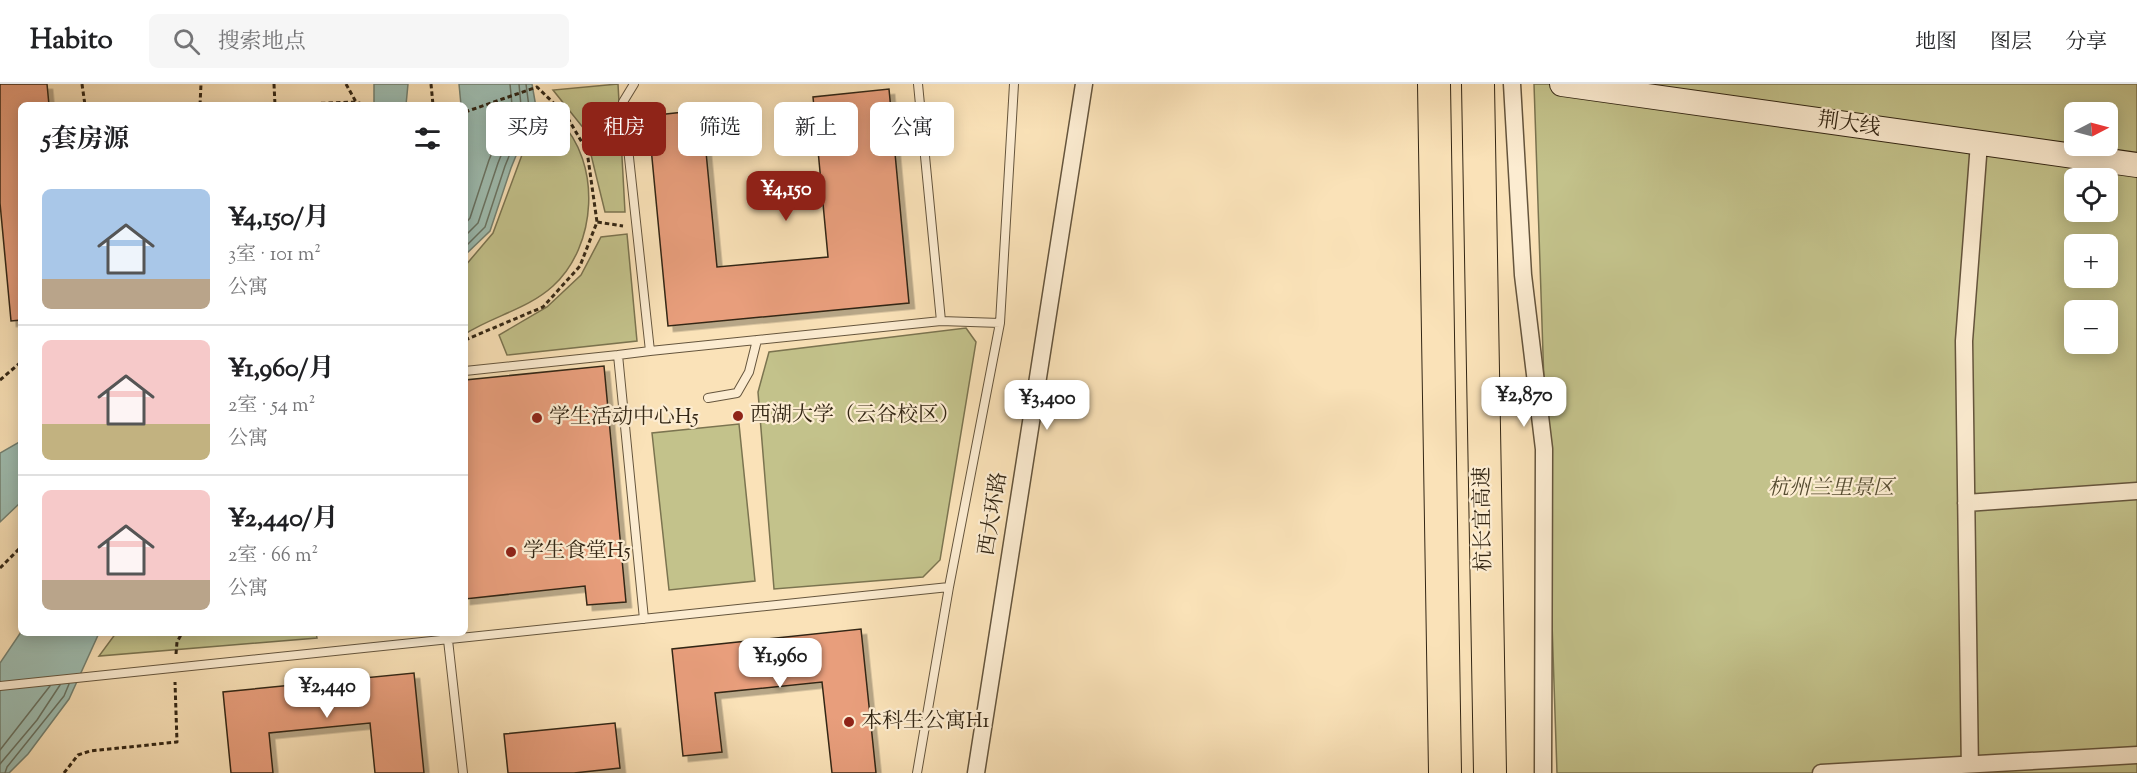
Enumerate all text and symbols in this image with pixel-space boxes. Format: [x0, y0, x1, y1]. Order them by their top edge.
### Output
search box [149, 14, 569, 68]
text: Habito [30, 21, 113, 61]
icon: search [170, 25, 203, 58]
text: 搜索地点 [218, 27, 306, 59]
text: 地图 [1915, 28, 1957, 58]
text: 图层 [1990, 28, 2032, 58]
text: 分享 [2065, 28, 2107, 58]
chip: 买房 [486, 102, 570, 156]
chip: 租房 [582, 102, 666, 156]
chip: 筛选 [678, 102, 762, 156]
chip: 新上 [774, 102, 858, 156]
chip: 公寓 [870, 102, 954, 156]
north arrow [2064, 102, 2118, 156]
map controls [2064, 102, 2118, 354]
street label: 荆大线 [1816, 106, 1882, 144]
text: 5套房源 [42, 122, 129, 159]
icon: filters [411, 122, 444, 155]
button: locate [2064, 168, 2118, 222]
pin: ¥4,150 [737, 171, 835, 222]
text: ¥4,150 [761, 176, 812, 205]
text: ¥4,150/月 [228, 200, 330, 237]
icon: home [90, 213, 162, 285]
button: + [2064, 234, 2118, 288]
text: 3室 · 101 m² [228, 241, 321, 270]
text: 公寓 [228, 274, 268, 303]
button: − [2064, 300, 2118, 354]
text: ¥1,960/月 [228, 351, 334, 388]
icon: home [90, 364, 162, 436]
pin: ¥2,870 [1475, 377, 1573, 428]
pin: ¥3,400 [998, 380, 1096, 431]
text: ¥2,870 [1495, 382, 1553, 411]
text: ¥3,400 [1018, 385, 1076, 414]
text: 2室 · 54 m² [228, 392, 315, 421]
place label: 西湖大学（云谷校区） [750, 401, 960, 431]
place label: 学生活动中心H5 [549, 403, 699, 433]
marker: 西湖大学（云谷校区） [731, 409, 745, 423]
marker: 学生活动中心H5 [530, 411, 544, 425]
text: 公寓 [228, 425, 268, 454]
street label: 杭长宜高速 [1468, 466, 1500, 572]
street label: 西大环路 [973, 470, 1015, 558]
park label: 杭州兰里景区 [1768, 474, 1897, 504]
text: ¥2,440/月 [228, 501, 338, 538]
icon: home [90, 514, 162, 586]
place label: 学生食堂H5 [523, 537, 631, 567]
text: 2室 · 66 m² [228, 542, 318, 571]
marker: 学生食堂H5 [504, 545, 518, 559]
text: 公寓 [228, 575, 268, 604]
pin: ¥1,960 [731, 638, 829, 689]
text: ¥1,960 [753, 643, 807, 672]
pin: ¥2,440 [278, 668, 376, 719]
text: ¥2,440 [298, 673, 356, 702]
place label: 本科生公寓H1 [861, 707, 990, 737]
marker: 本科生公寓H1 [842, 715, 856, 729]

